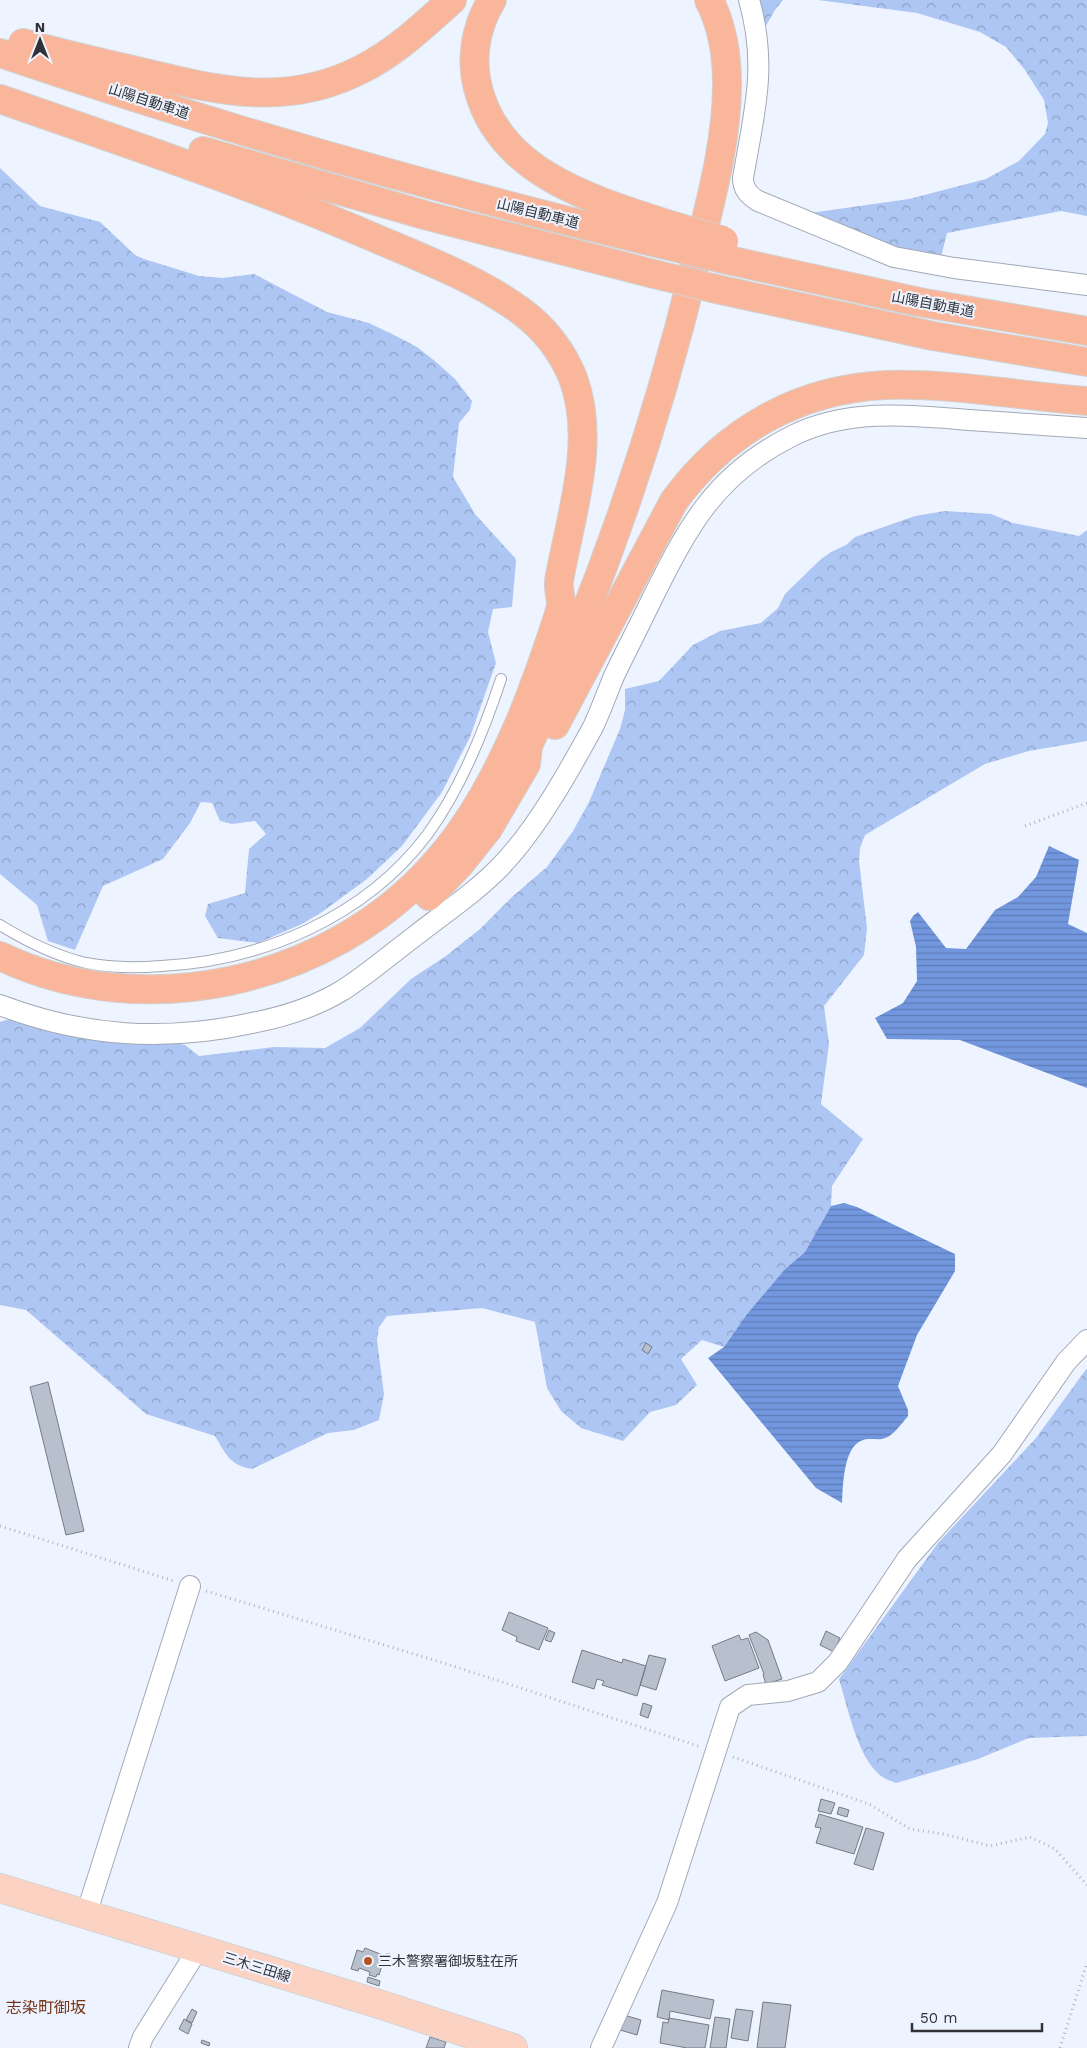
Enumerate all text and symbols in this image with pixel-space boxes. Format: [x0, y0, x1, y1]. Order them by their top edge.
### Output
north arrow [15, 15, 65, 65]
text: N [35, 19, 45, 35]
street label: 山陽自動車道 [107, 80, 191, 122]
street label: 山陽自動車道 [495, 195, 581, 231]
street label: 山陽自動車道 [890, 288, 976, 320]
street label: 三木三田線 [221, 1949, 293, 1985]
place label: 三木警察署御坂駐在所 [378, 1953, 518, 1969]
marker: 三木警察署御坂駐在所 [362, 1955, 374, 1967]
district label: 志染町御坂 [6, 1998, 86, 2017]
scale bar [912, 2000, 1042, 2032]
text: 50 m [920, 2009, 957, 2027]

